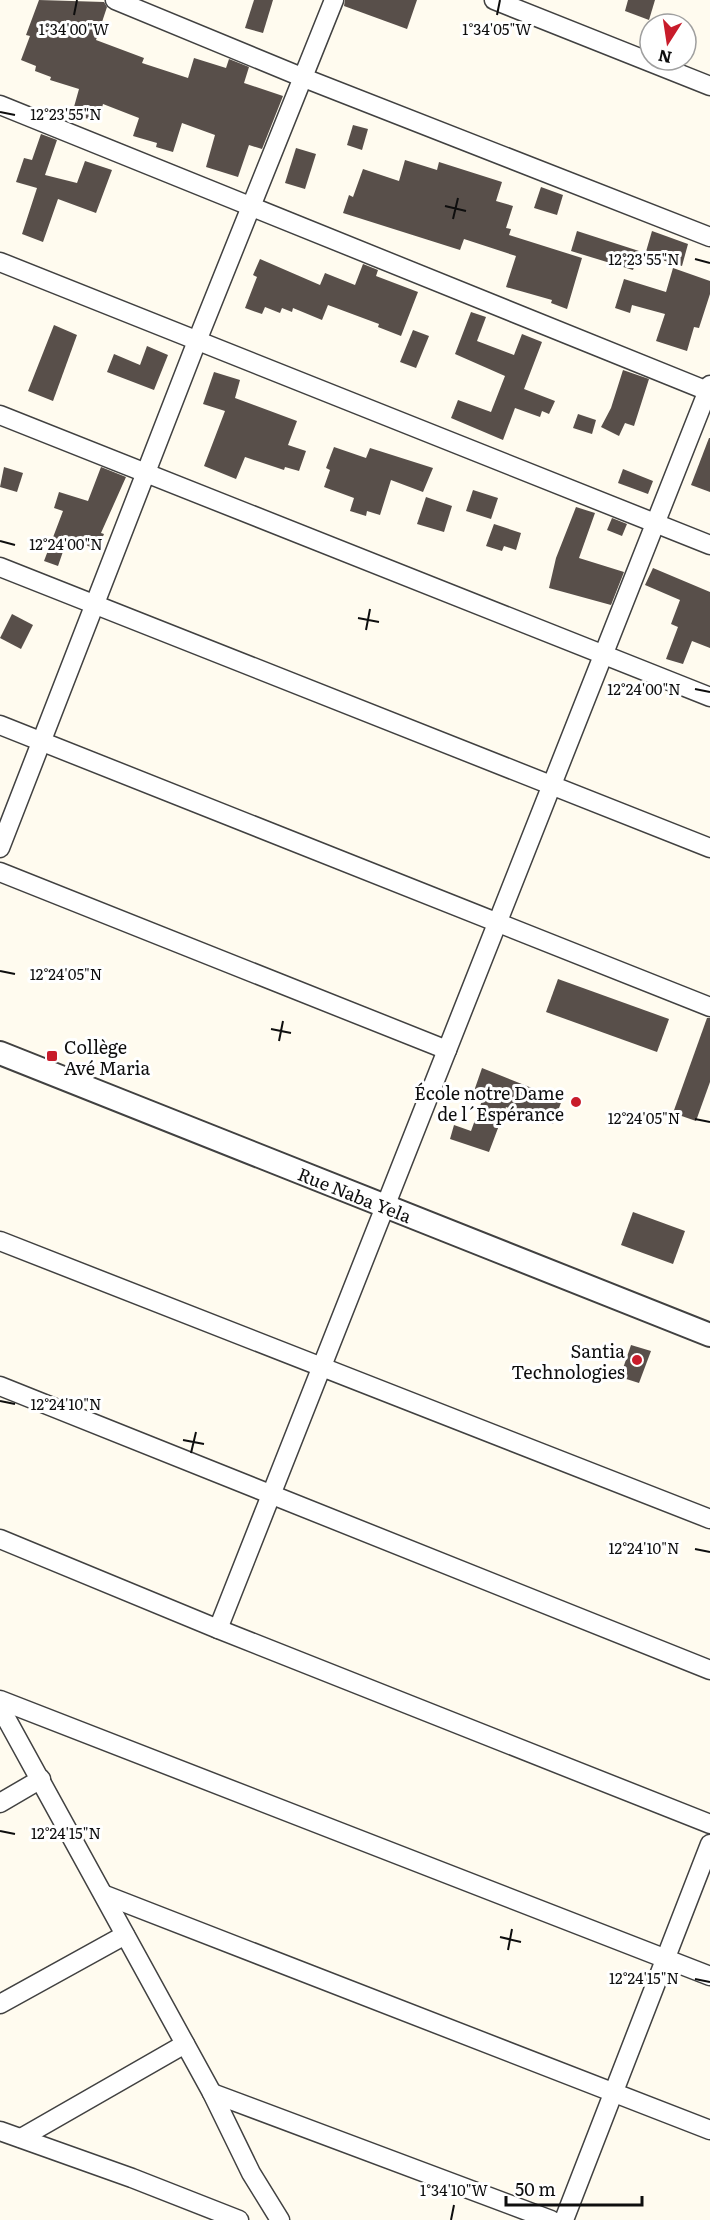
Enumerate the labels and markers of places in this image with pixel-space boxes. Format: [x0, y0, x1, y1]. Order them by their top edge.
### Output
place label: Collège Avé Maria [64, 1033, 150, 1081]
marker: Collège Avé Maria [45, 1049, 59, 1063]
place label: École notre Dame de l´Espérance [414, 1079, 564, 1127]
marker: École notre Dame de l´Espérance [569, 1095, 583, 1109]
place label: Santia Technologies [511, 1337, 625, 1385]
marker: Santia Technologies [630, 1353, 644, 1367]

